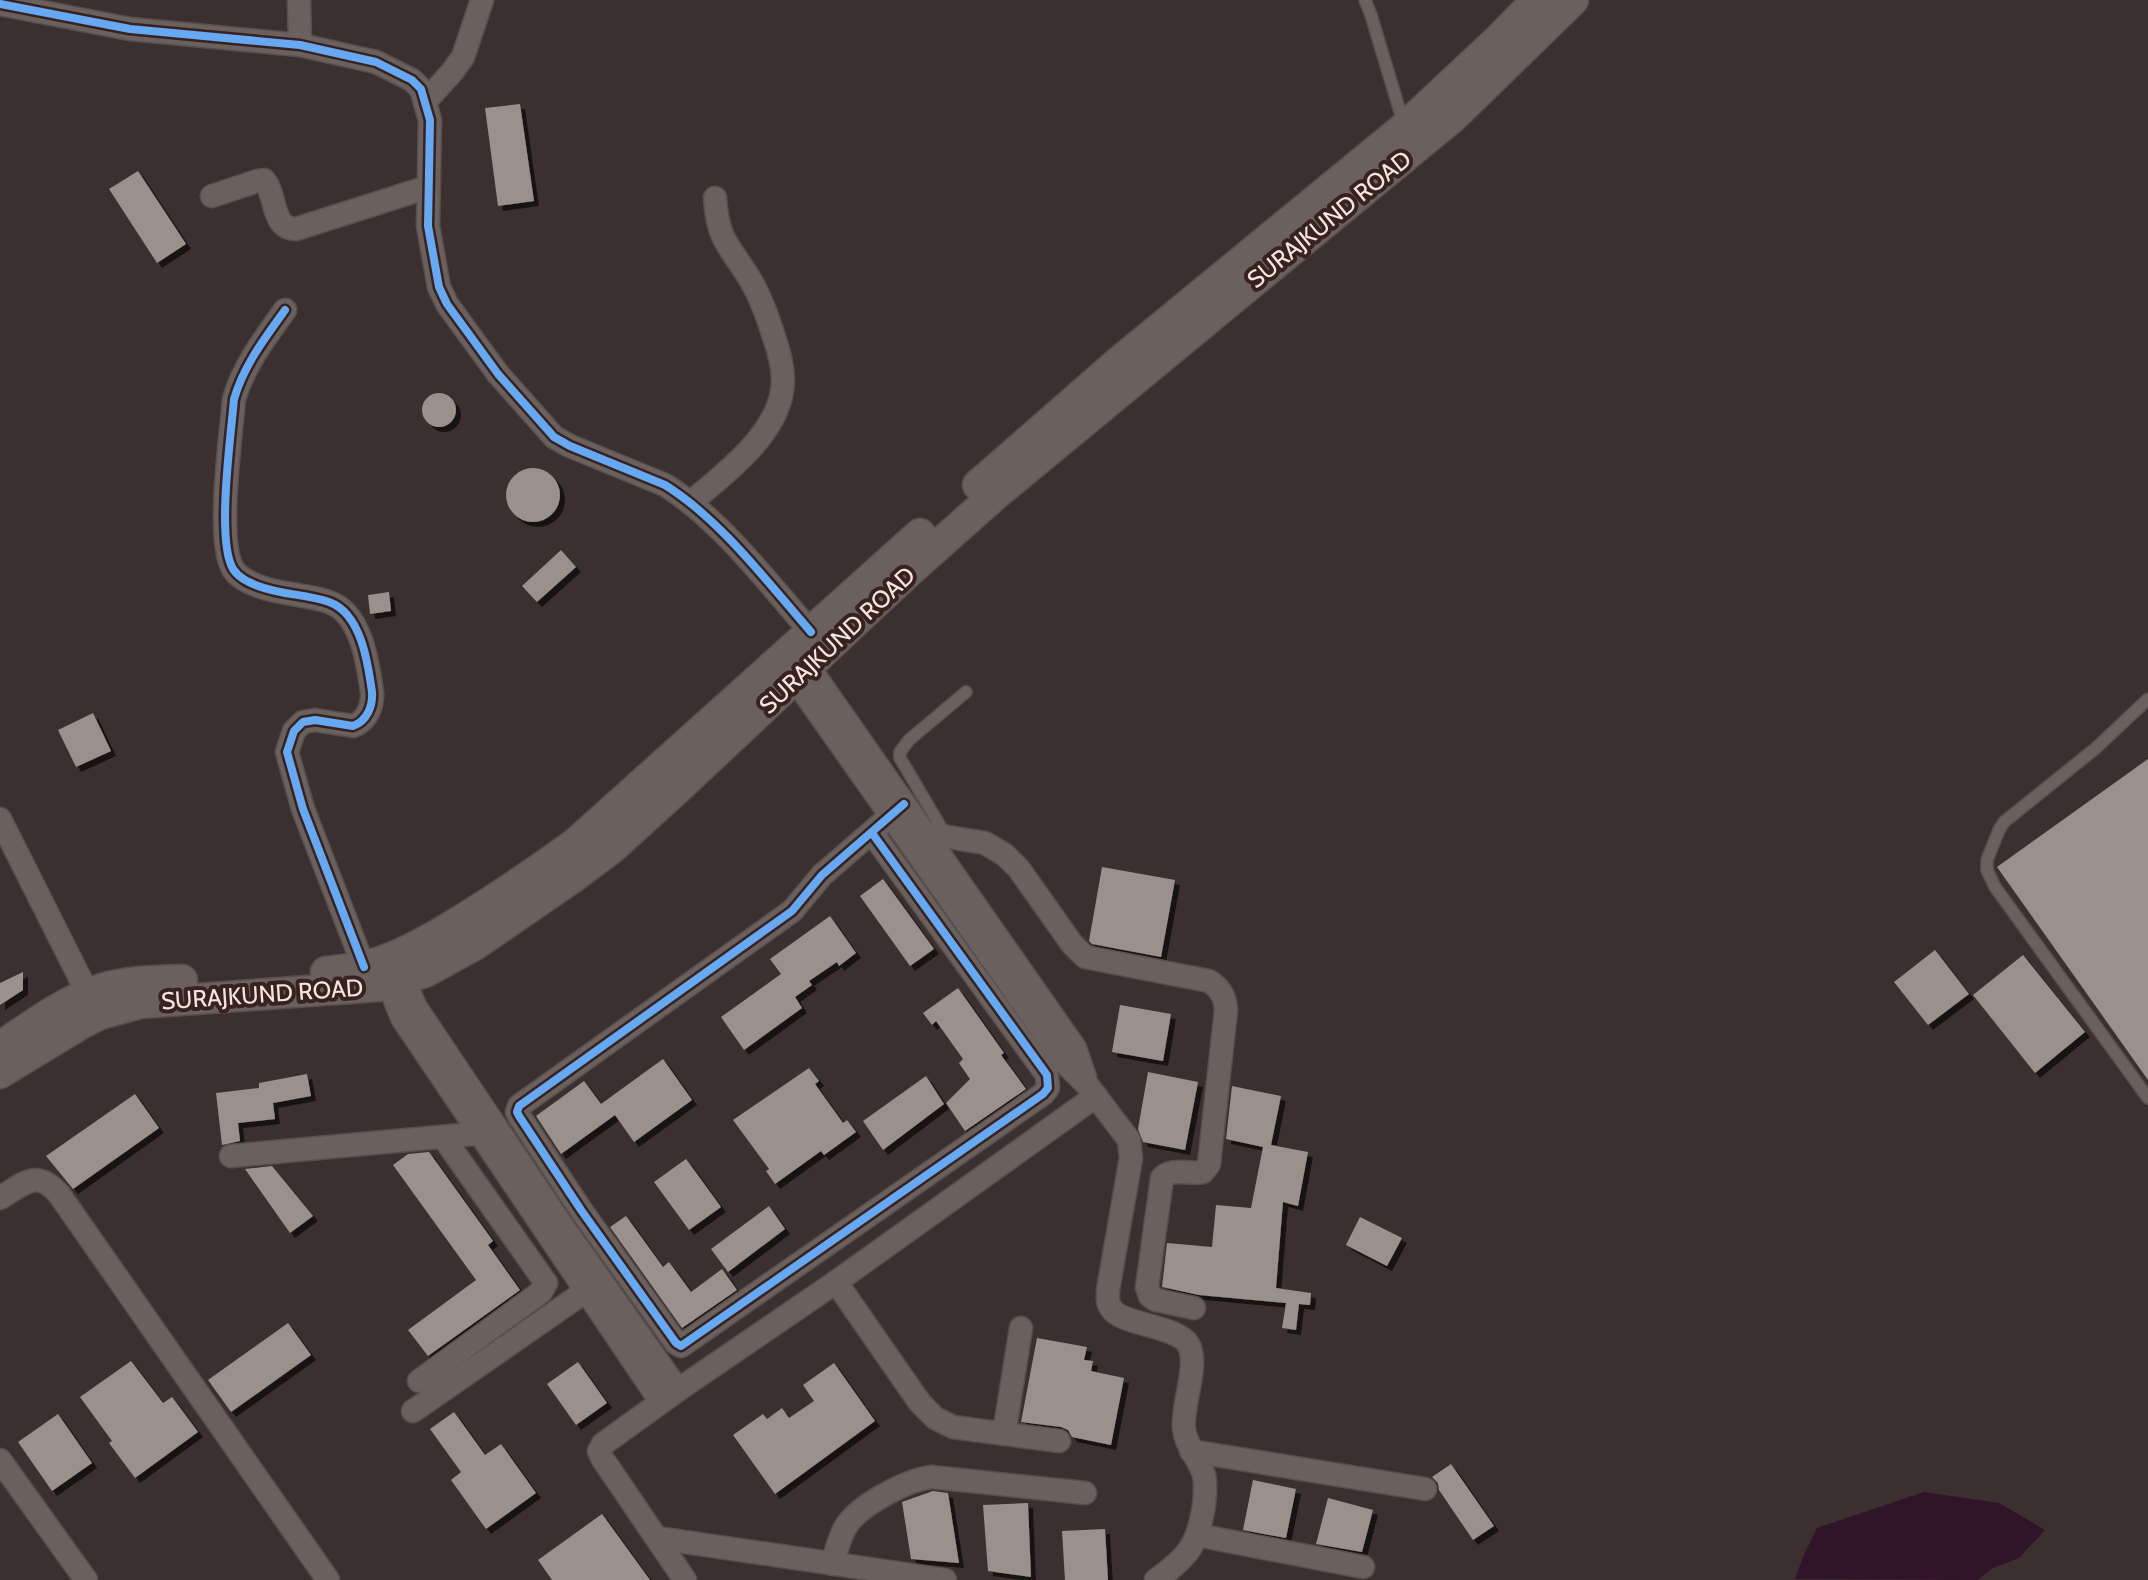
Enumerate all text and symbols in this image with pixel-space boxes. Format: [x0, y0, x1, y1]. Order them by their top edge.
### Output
street label: SURAJKUND ROAD [1241, 144, 1417, 294]
street label: SURAJKUND ROAD [753, 560, 921, 720]
street label: SURAJKUND ROAD [160, 972, 364, 1016]

